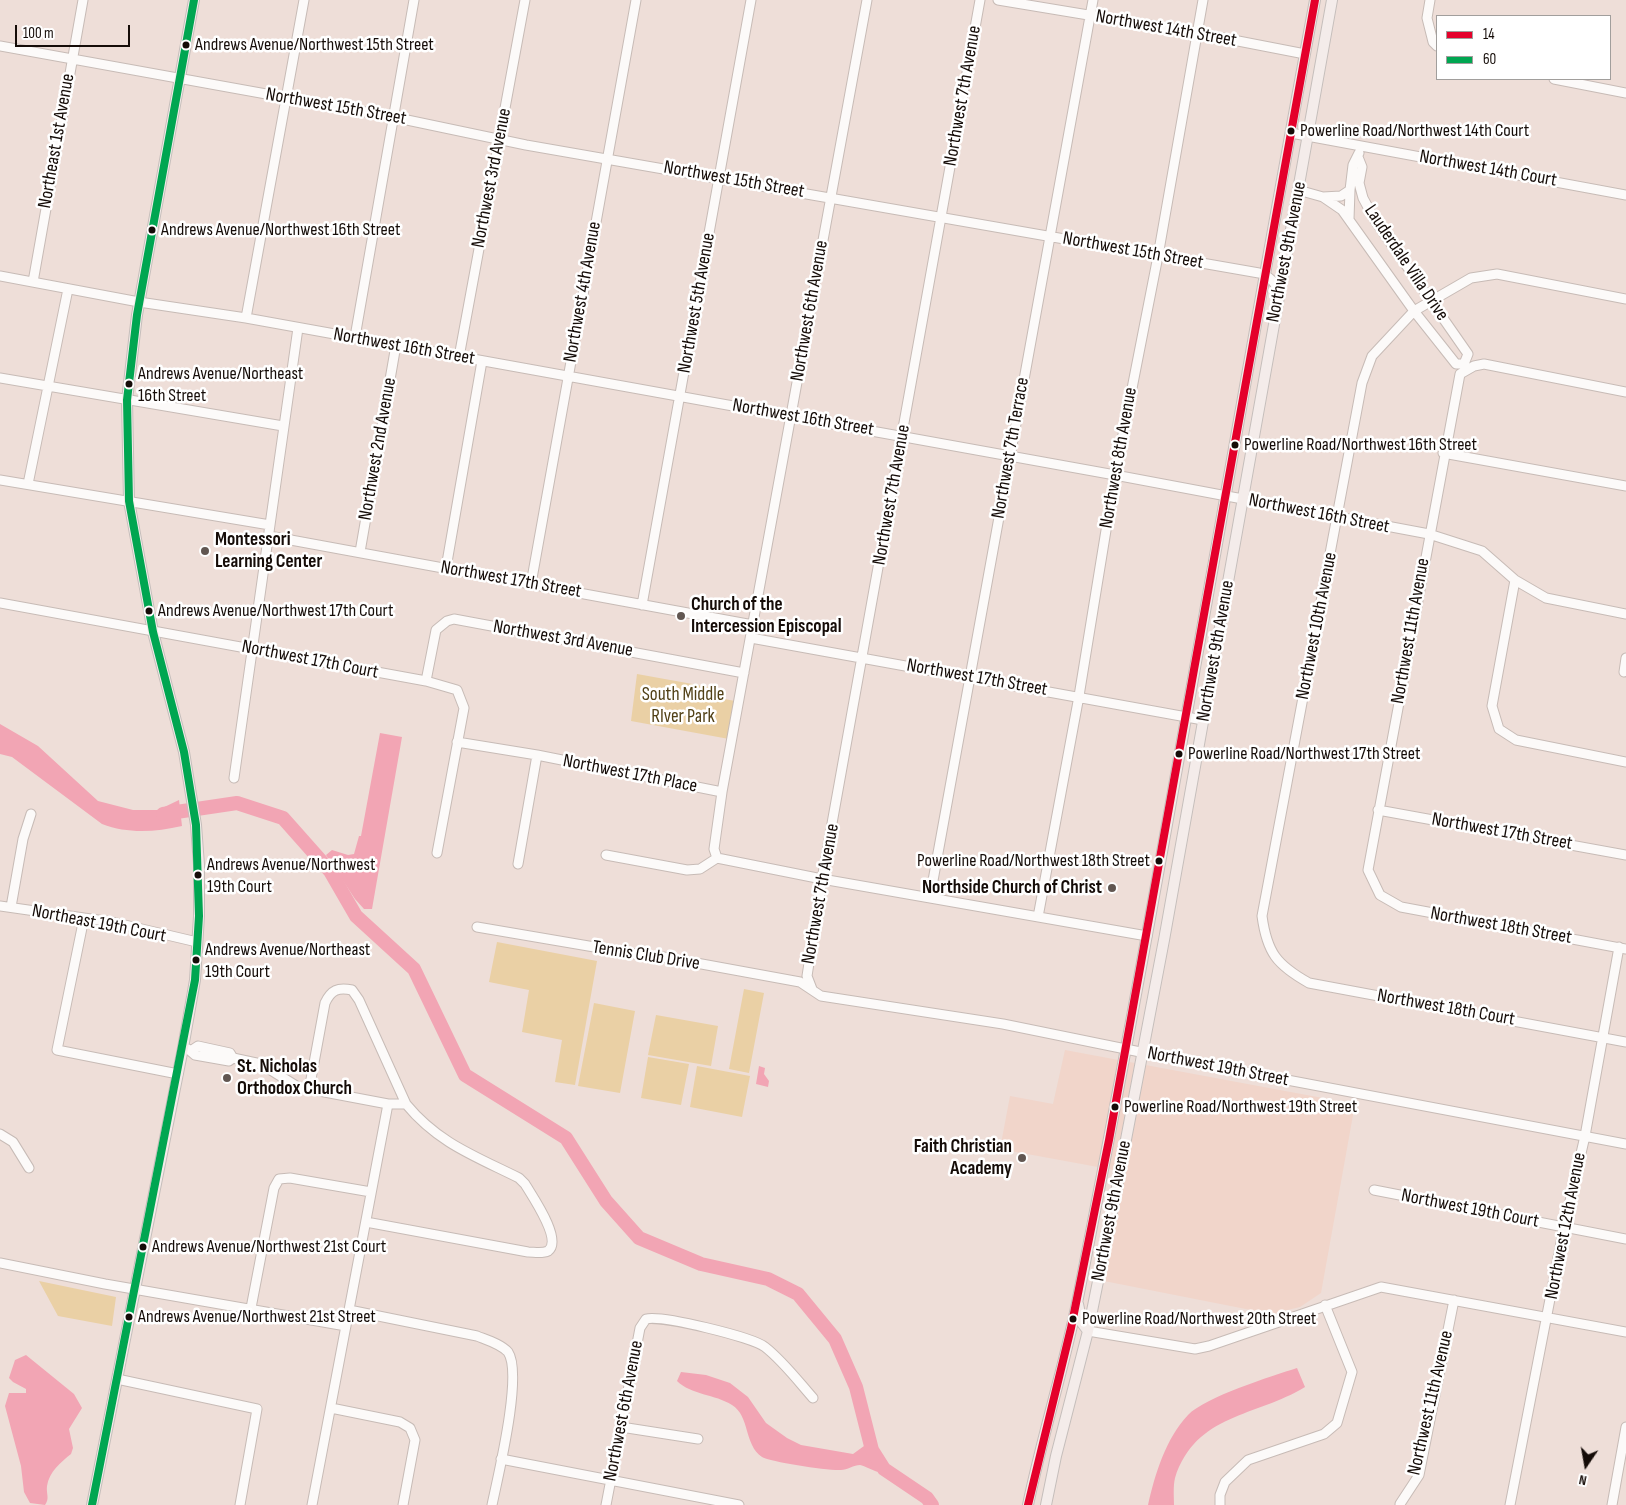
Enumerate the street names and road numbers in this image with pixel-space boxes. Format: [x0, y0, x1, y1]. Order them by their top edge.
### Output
street label: Northwest 14th Street [1094, 5, 1238, 53]
street label: Northwest 7th Avenue [939, 24, 987, 168]
street label: Northeast 1st Avenue [34, 72, 80, 210]
street label: Northwest 15th Street [264, 83, 408, 131]
street label: Northwest 3rd Avenue [467, 106, 517, 250]
street label: Northwest 14th Court [1418, 146, 1558, 192]
street label: Northwest 15th Street [662, 156, 806, 204]
street label: Northwest 9th Avenue [1262, 180, 1312, 324]
street label: Lauderdale Villa Drive [1359, 201, 1453, 325]
street label: Northwest 4th Avenue [559, 220, 607, 364]
street label: Northwest 15th Street [1061, 227, 1205, 275]
street label: Northwest 5th Avenue [673, 231, 721, 375]
street label: Northwest 6th Avenue [786, 239, 834, 383]
street label: Northwest 16th Street [332, 323, 476, 371]
street label: Northwest 2nd Avenue [354, 376, 402, 522]
street label: Northwest 7th Terrace [987, 376, 1035, 520]
street label: Northwest 8th Avenue [1095, 386, 1143, 530]
street label: Northwest 16th Street [731, 394, 875, 442]
street label: Northwest 7th Avenue [868, 423, 916, 567]
street label: Northwest 16th Street [1247, 489, 1391, 539]
street label: Northwest 10th Avenue [1292, 550, 1342, 702]
street label: Northwest 17th Street [439, 556, 583, 604]
street label: Northwest 11th Avenue [1387, 556, 1435, 706]
street label: Northwest 9th Avenue [1192, 579, 1240, 723]
street label: Northwest 3rd Avenue [491, 615, 635, 663]
street label: Northwest 17th Court [240, 636, 380, 684]
street label: Northwest 17th Street [905, 654, 1049, 702]
street label: Northwest 17th Place [561, 750, 699, 798]
street label: Northwest 17th Street [1430, 808, 1574, 856]
street label: Northwest 7th Avenue [797, 822, 845, 966]
street label: Northeast 19th Court [30, 900, 168, 948]
street label: Northwest 18th Street [1429, 902, 1573, 950]
street label: Tennis Club Drive [591, 936, 701, 976]
street label: Northwest 18th Court [1375, 985, 1517, 1031]
street label: Northwest 19th Street [1146, 1042, 1290, 1092]
street label: Northwest 9th Avenue [1087, 1139, 1137, 1283]
street label: Northwest 12th Avenue [1541, 1151, 1591, 1301]
street label: Northwest 19th Court [1399, 1184, 1541, 1234]
street label: Northwest 11th Avenue [1403, 1329, 1459, 1477]
street label: Northwest 6th Avenue [599, 1339, 649, 1483]

